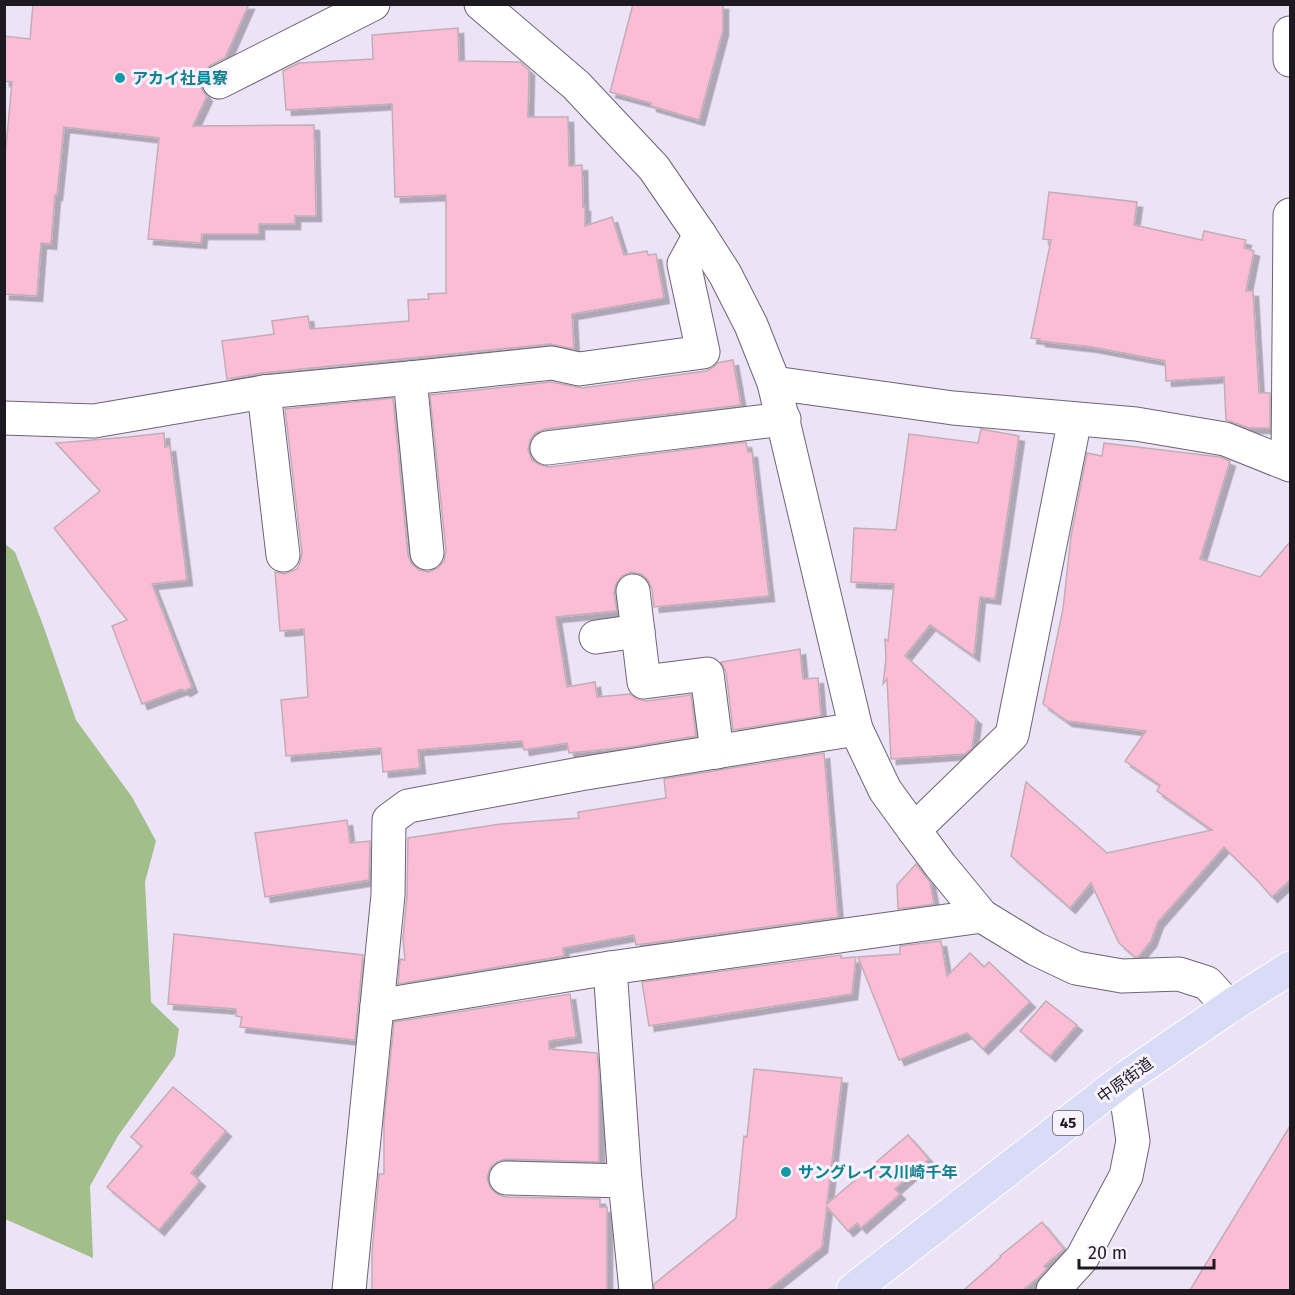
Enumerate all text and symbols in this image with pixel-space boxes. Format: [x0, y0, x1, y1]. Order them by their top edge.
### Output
place label: アカイ社員寮 [132, 69, 228, 88]
marker: アカイ社員寮 [113, 71, 127, 85]
street label: 中原街道 [1094, 1054, 1156, 1106]
road number: 45 [1053, 1111, 1083, 1135]
place label: サングレイス川崎千年 [798, 1163, 958, 1182]
marker: サングレイス川崎千年 [779, 1165, 793, 1179]
scale bar [1079, 1232, 1214, 1270]
text: 20 m [1088, 1242, 1127, 1264]

